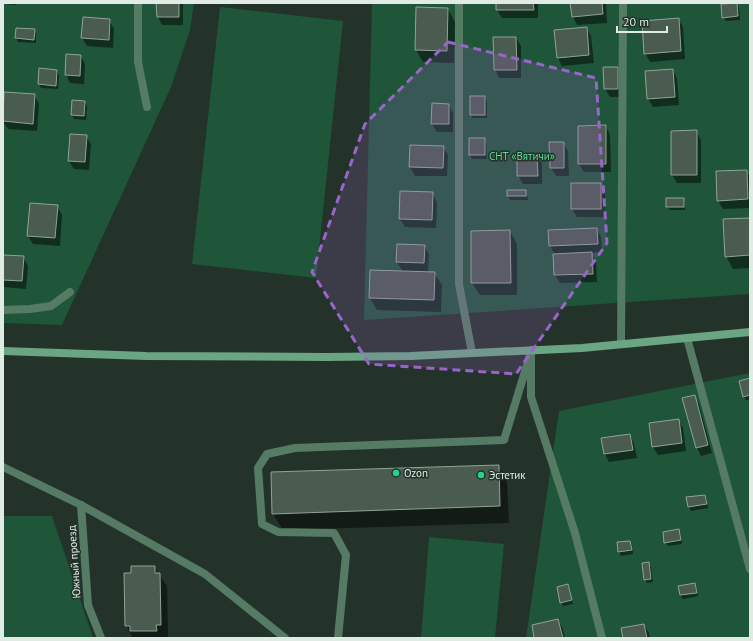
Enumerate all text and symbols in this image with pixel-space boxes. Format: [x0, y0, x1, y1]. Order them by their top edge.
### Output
scale bar [617, 8, 667, 34]
text: 20 m [623, 14, 649, 29]
park label: СНТ «Вятичи» [489, 149, 555, 163]
place label: Ozon [404, 466, 428, 480]
marker: Ozon [391, 468, 401, 478]
place label: Эстетик [489, 468, 526, 482]
marker: Эстетик [476, 470, 486, 480]
street label: Южный проезд [64, 525, 84, 599]

